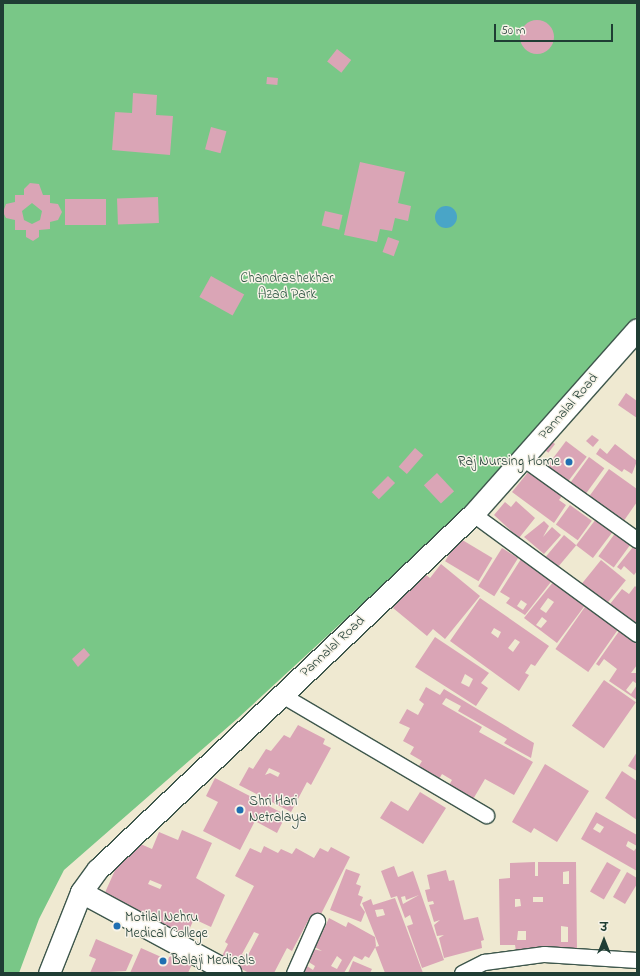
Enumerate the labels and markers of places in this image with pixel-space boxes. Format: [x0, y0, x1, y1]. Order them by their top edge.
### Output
place label: Raj Nursing Home [458, 454, 560, 470]
marker: Raj Nursing Home [563, 456, 575, 468]
place label: Shri Hari Netralaya [249, 794, 307, 826]
marker: Shri Hari Netralaya [234, 804, 246, 816]
place label: Motilal Nehru Medical College [125, 910, 208, 942]
marker: Motilal Nehru Medical College [112, 921, 122, 931]
place label: Balaji Medicals [171, 953, 255, 969]
marker: Balaji Medicals [158, 956, 168, 966]

